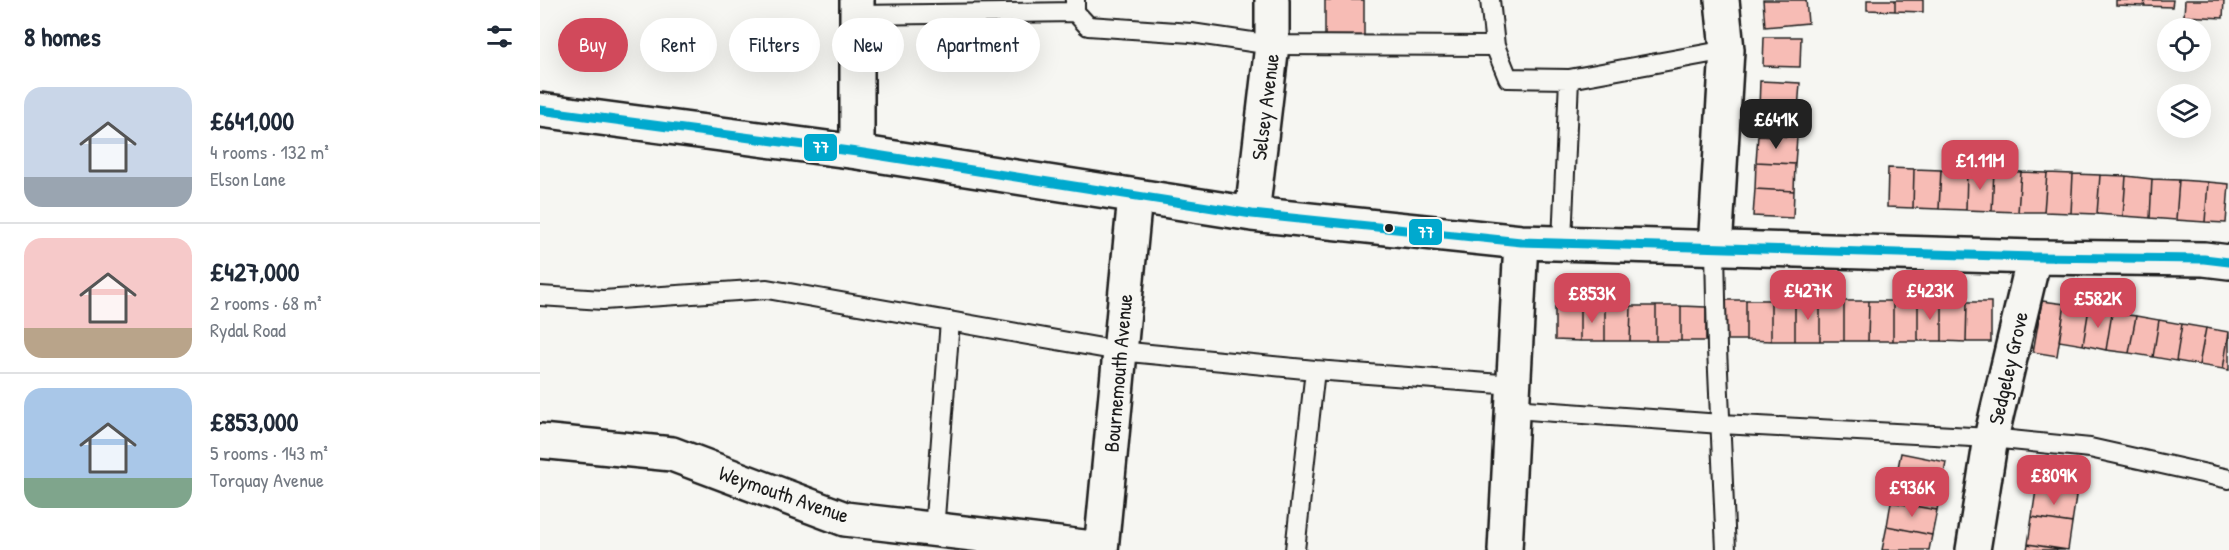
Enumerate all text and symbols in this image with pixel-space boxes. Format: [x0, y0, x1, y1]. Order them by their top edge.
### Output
chip: Buy [558, 18, 628, 72]
chip: Rent [640, 18, 717, 72]
chip: Filters [729, 18, 820, 72]
chip: New [832, 18, 904, 72]
chip: Apartment [916, 18, 1040, 72]
map controls [2157, 18, 2211, 138]
button: locate [2157, 18, 2211, 72]
text: 8 homes [24, 19, 101, 54]
icon: filters [483, 20, 516, 53]
street label: Selsey Avenue [1244, 52, 1286, 162]
button: layers [2157, 84, 2211, 138]
pin: £641K [1734, 99, 1818, 150]
text: £641,000 [210, 103, 294, 138]
text: £641K [1754, 105, 1798, 132]
icon: home [72, 111, 144, 183]
line badge: 77 [803, 133, 838, 162]
text: 77 [812, 136, 829, 158]
text: 4 rooms · 132 m² [210, 138, 329, 165]
pin: £1.11M [1931, 140, 2029, 191]
text: £1.11M [1956, 146, 2004, 173]
text: Elson Lane [210, 165, 286, 192]
line badge: 77 [1408, 218, 1443, 246]
text: 77 [1417, 221, 1434, 243]
unlabelled marker [1383, 222, 1395, 234]
text: £427,000 [210, 254, 299, 289]
icon: home [72, 262, 144, 334]
pin: £427K [1766, 270, 1850, 321]
pin: £423K [1888, 270, 1972, 321]
pin: £853K [1550, 273, 1634, 324]
text: £427K [1784, 276, 1832, 303]
text: £423K [1906, 276, 1954, 303]
pin: £582K [2056, 278, 2140, 329]
text: £853K [1568, 279, 1616, 306]
text: £582K [2074, 284, 2122, 311]
text: 2 rooms · 68 m² [210, 289, 322, 316]
street label: Bournemouth Avenue [1097, 293, 1139, 453]
street label: Sedgeley Grove [1981, 309, 2035, 427]
text: Rydal Road [210, 316, 286, 343]
text: £853,000 [210, 404, 298, 439]
icon: home [72, 412, 144, 484]
text: 5 rooms · 143 m² [210, 439, 328, 466]
pin: £809K [2012, 455, 2096, 506]
street label: Weymouth Avenue [715, 458, 853, 530]
text: £809K [2031, 461, 2077, 488]
text: Torquay Avenue [210, 466, 324, 493]
pin: £936K [1870, 467, 1954, 518]
text: £936K [1889, 473, 1935, 500]

